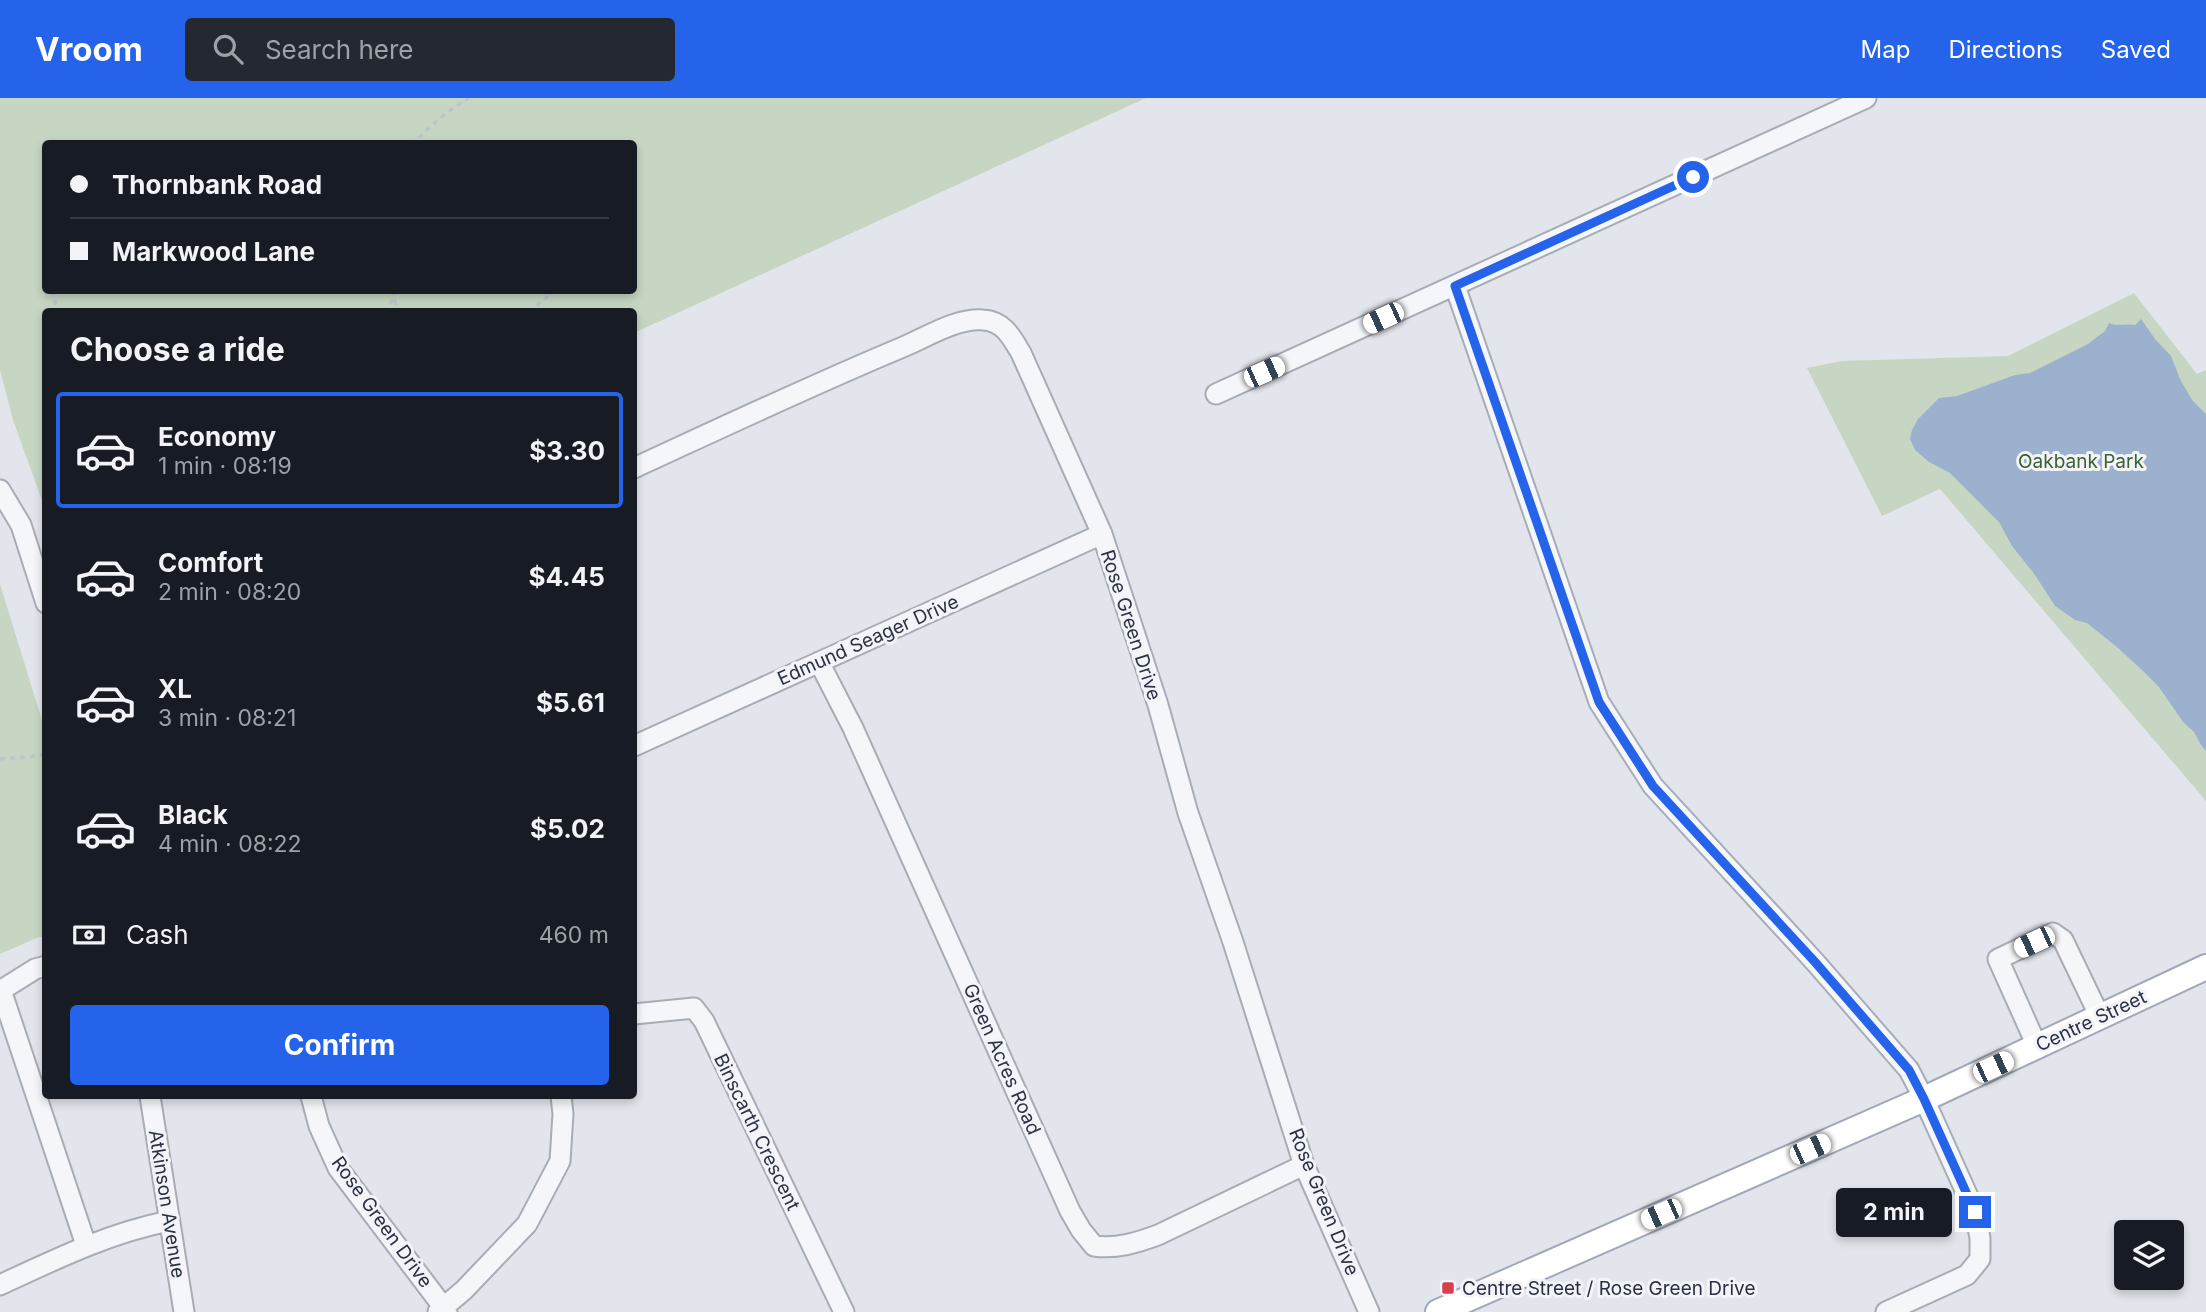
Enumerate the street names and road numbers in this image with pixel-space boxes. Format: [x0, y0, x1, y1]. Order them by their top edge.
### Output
street label: Rose Green Drive [1096, 547, 1166, 703]
street label: Edmund Seager Drive [774, 590, 962, 690]
street label: Green Acres Road [958, 980, 1046, 1138]
street label: Centre Street [2032, 985, 2150, 1057]
street label: Binscarth Crescent [709, 1050, 805, 1214]
street label: Rose Green Drive [1284, 1125, 1364, 1279]
street label: Atkinson Avenue [144, 1128, 190, 1280]
street label: Rose Green Drive [327, 1152, 437, 1292]

